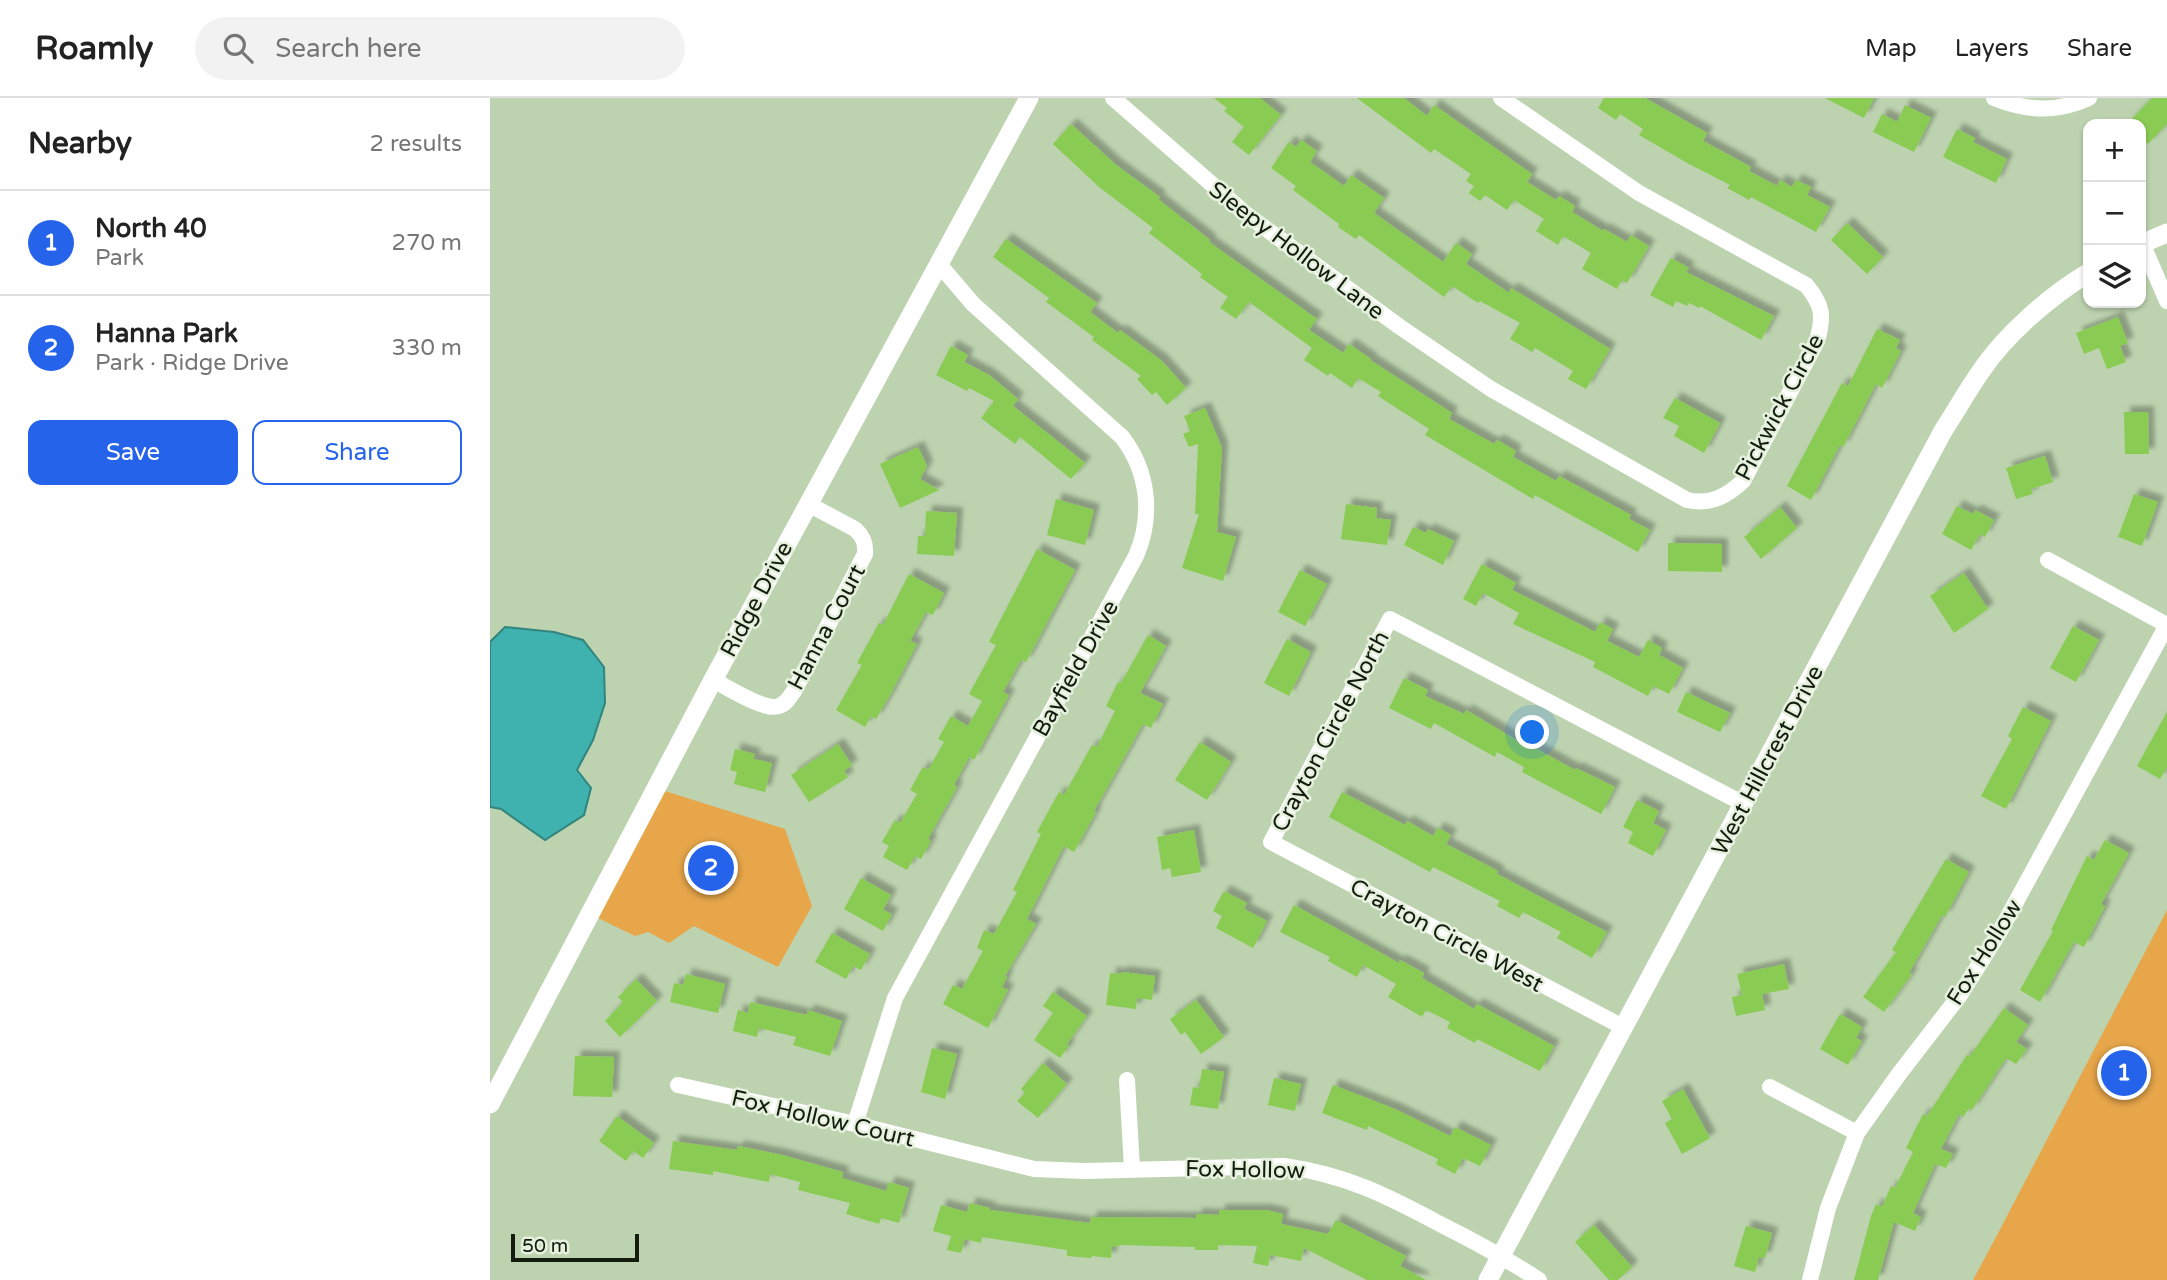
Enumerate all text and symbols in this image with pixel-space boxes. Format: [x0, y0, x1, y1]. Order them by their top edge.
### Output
search box [195, 17, 685, 80]
text: Roamly [35, 29, 153, 68]
icon: search [219, 29, 257, 67]
text: Search here [275, 33, 422, 64]
text: Map [1865, 34, 1917, 63]
text: Layers [1955, 34, 2029, 63]
text: Share [2067, 34, 2132, 63]
map controls [2083, 119, 2146, 308]
button: + [2083, 119, 2146, 182]
text: Nearby [28, 125, 132, 162]
text: 2 results [369, 130, 462, 158]
street label: Sleepy Hollow Lane [1203, 176, 1390, 326]
button: − [2083, 182, 2146, 245]
text: North 40 [95, 213, 206, 244]
text: 1 [44, 229, 58, 257]
text: 270 m [392, 229, 462, 257]
text: Park [95, 244, 144, 272]
button: layers [2083, 245, 2146, 308]
text: Hanna Park [95, 318, 238, 349]
street label: Pickwick Circle [1730, 330, 1830, 485]
text: 2 [44, 334, 58, 362]
text: 330 m [392, 334, 462, 362]
text: Park · Ridge Drive [95, 349, 289, 377]
button: Save [28, 420, 238, 485]
button: Share [252, 420, 462, 485]
street label: Ridge Drive [715, 537, 799, 662]
street label: Hanna Court [782, 560, 872, 695]
street label: Bayfield Drive [1027, 595, 1125, 742]
street label: Crayton Circle North [1266, 626, 1396, 837]
street label: West Hillcrest Drive [1706, 661, 1830, 860]
your location [1515, 715, 1549, 749]
pin: 2 [688, 842, 734, 894]
street label: Crayton Circle West [1345, 873, 1548, 999]
street label: Fox Hollow [1941, 894, 2028, 1011]
pin: 1 [2101, 1047, 2147, 1099]
street label: Fox Hollow Court [729, 1084, 917, 1154]
street label: Fox Hollow [1185, 1155, 1305, 1185]
scale bar [511, 1231, 639, 1263]
text: 50 m [522, 1235, 568, 1257]

